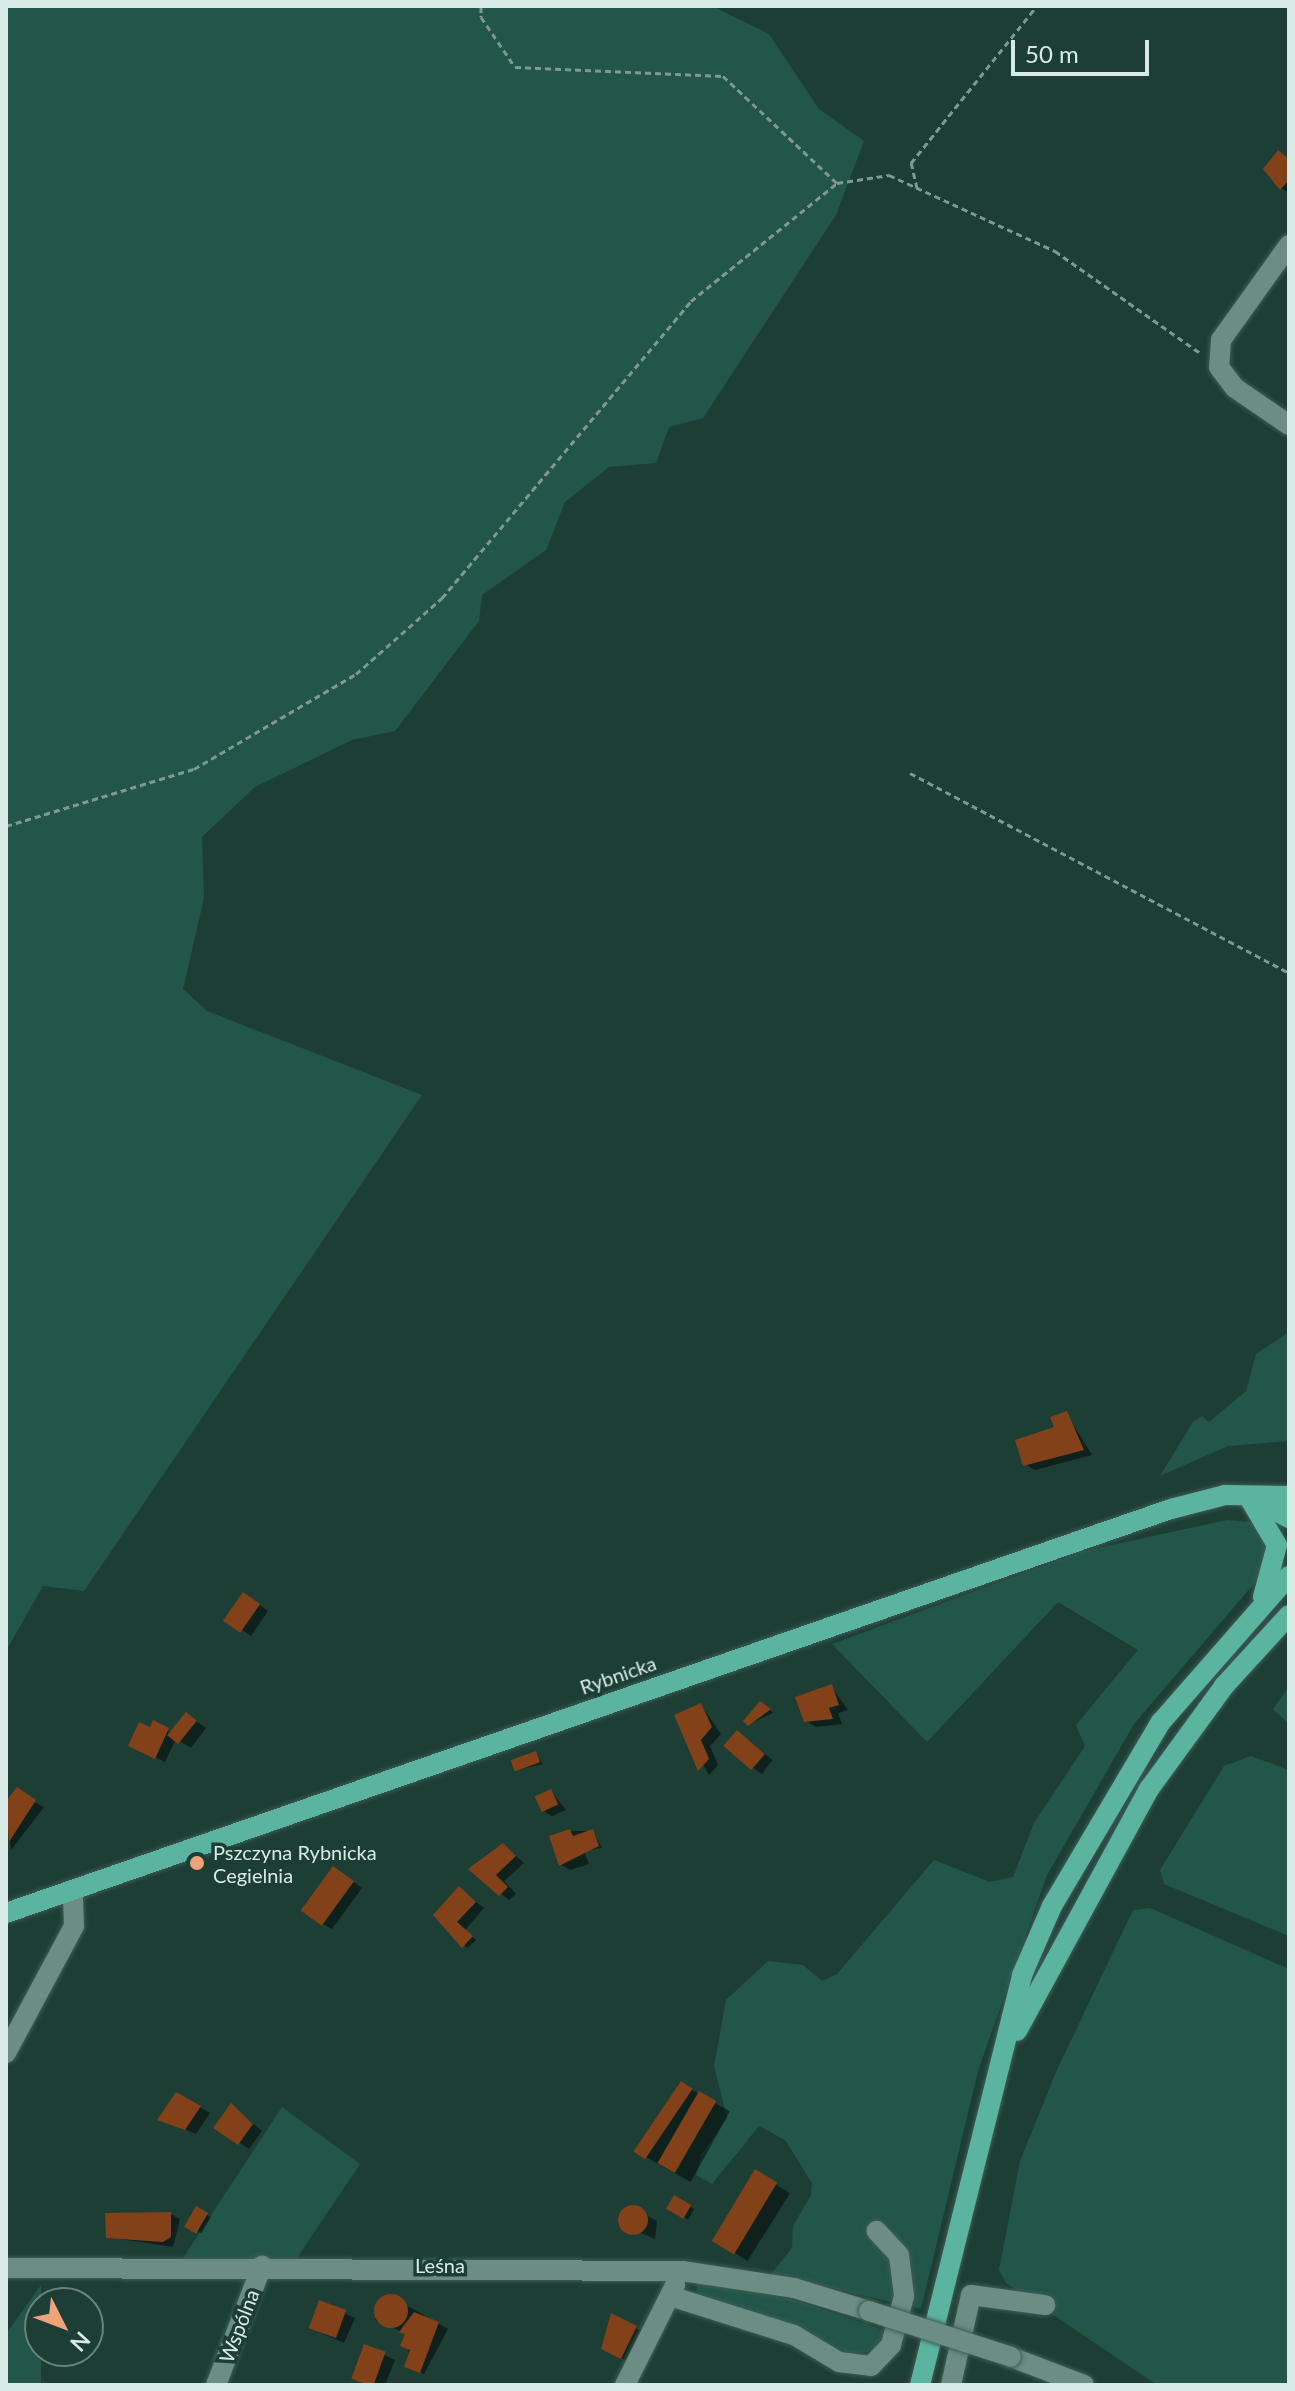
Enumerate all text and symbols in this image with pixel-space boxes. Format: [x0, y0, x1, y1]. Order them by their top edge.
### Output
scale bar [1015, 24, 1153, 74]
text: 50 m [1025, 39, 1079, 68]
street label: Rybnicka [577, 1651, 659, 1699]
place label: Pszczyna Rybnicka Cegielnia [213, 1840, 377, 1887]
marker: Pszczyna Rybnicka Cegielnia [188, 1854, 206, 1872]
street label: Leśna [415, 2253, 465, 2277]
street label: Wspólna [214, 2286, 264, 2366]
north arrow [24, 2287, 104, 2367]
text: N [65, 2327, 96, 2357]

